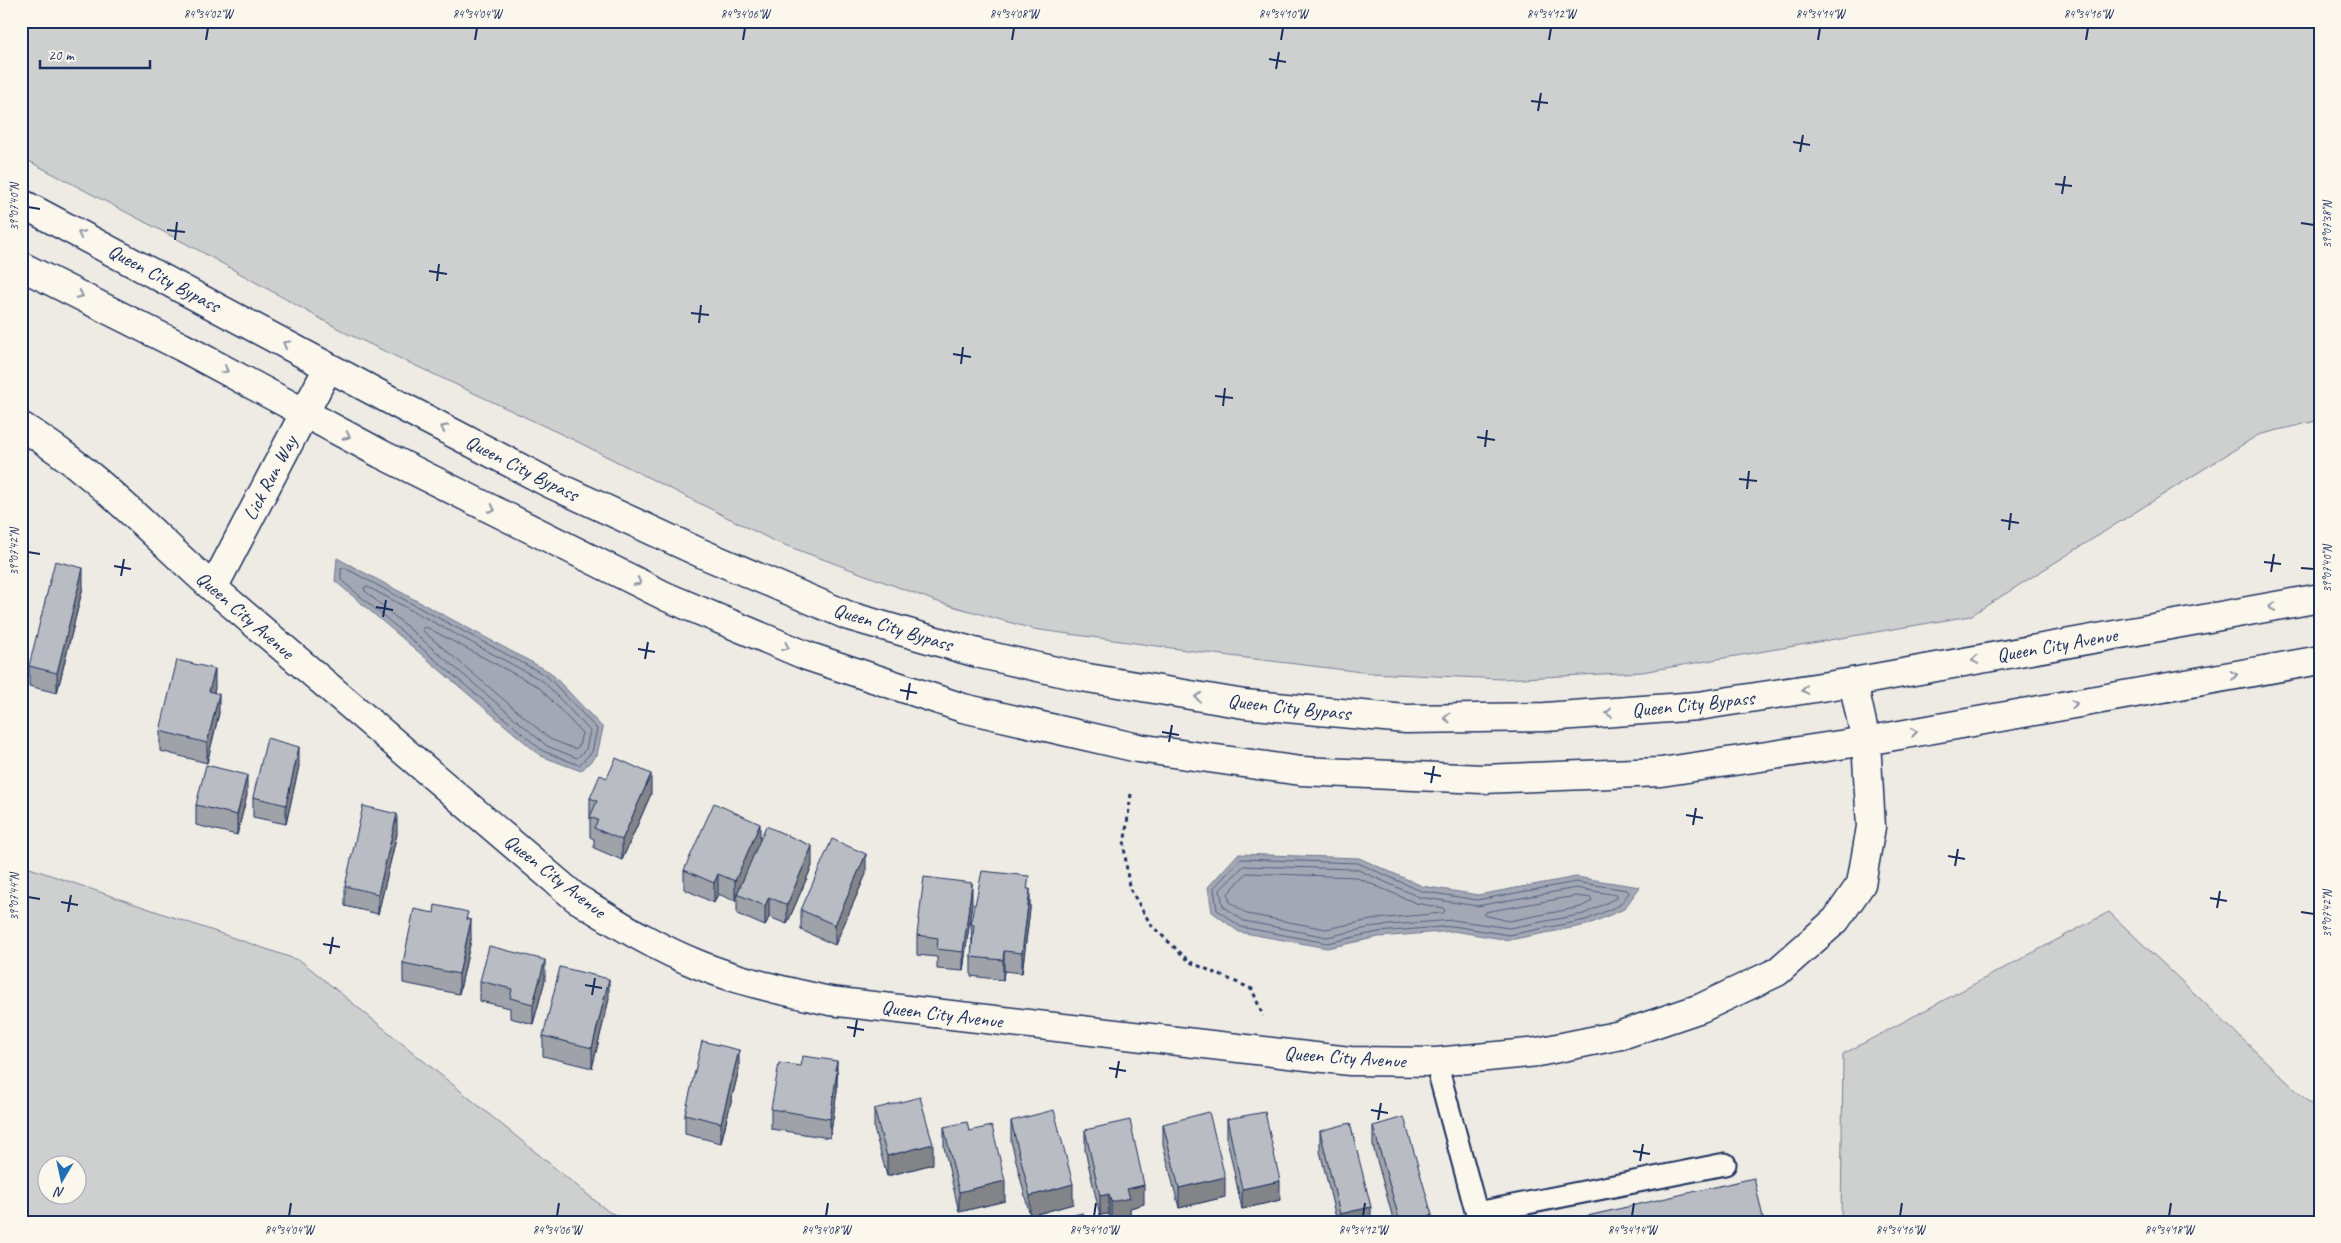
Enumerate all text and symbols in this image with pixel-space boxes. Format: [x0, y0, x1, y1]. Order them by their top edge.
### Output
text: 84°34'02"W [184, 6, 235, 22]
text: 84°34'04"W [453, 6, 504, 22]
text: 84°34'06"W [721, 6, 772, 22]
text: 84°34'08"W [990, 6, 1041, 22]
text: 84°34'10"W [1259, 6, 1310, 22]
text: 84°34'12"W [1527, 6, 1578, 22]
text: 84°34'14"W [1796, 6, 1847, 22]
text: 84°34'16"W [2064, 6, 2115, 22]
scale bar [40, 38, 150, 70]
text: 20 m [48, 46, 75, 65]
text: 39°07'40"N [6, 182, 22, 231]
text: 39°07'38"N [2319, 200, 2335, 249]
one-way arrow [77, 230, 86, 240]
street label: Queen City Bypass [104, 238, 226, 319]
one-way arrow [75, 289, 84, 299]
one-way arrow [282, 341, 291, 351]
one-way arrow [219, 364, 228, 374]
one-way arrow [440, 424, 449, 434]
street label: Lick Run Way [237, 429, 304, 525]
street label: Queen City Bypass [462, 429, 584, 508]
one-way arrow [342, 430, 351, 440]
one-way arrow [487, 503, 496, 513]
text: 39°07'42"N [6, 527, 22, 576]
text: 39°07'40"N [2319, 544, 2335, 593]
street label: Queen City Avenue [191, 566, 300, 665]
one-way arrow [632, 576, 641, 586]
street label: Queen City Bypass [831, 597, 958, 658]
one-way arrow [2267, 601, 2276, 611]
street label: Queen City Avenue [1995, 622, 2121, 668]
one-way arrow [782, 641, 790, 651]
one-way arrow [1971, 655, 1979, 665]
one-way arrow [2229, 670, 2238, 681]
one-way arrow [1801, 684, 1809, 694]
street label: Queen City Bypass [1631, 685, 1758, 723]
street label: Queen City Bypass [1227, 688, 1354, 726]
one-way arrow [1194, 692, 1202, 702]
one-way arrow [2069, 699, 2078, 709]
one-way arrow [1605, 707, 1613, 718]
one-way arrow [1442, 713, 1450, 724]
one-way arrow [1909, 728, 1918, 738]
street label: Queen City Avenue [499, 829, 612, 924]
text: 39°07'44"N [6, 872, 22, 921]
text: 39°07'42"N [2319, 889, 2335, 938]
street label: Queen City Avenue [880, 994, 1006, 1034]
street label: Queen City Avenue [1283, 1040, 1408, 1074]
north arrow [38, 1156, 88, 1206]
text: N [52, 1183, 66, 1201]
text: 84°34'04"W [265, 1222, 316, 1238]
text: 84°34'06"W [533, 1222, 584, 1238]
text: 84°34'08"W [802, 1222, 853, 1238]
text: 84°34'10"W [1070, 1222, 1121, 1238]
text: 84°34'12"W [1339, 1222, 1390, 1238]
text: 84°34'14"W [1608, 1222, 1659, 1238]
text: 84°34'16"W [1876, 1222, 1927, 1238]
text: 84°34'18"W [2145, 1222, 2196, 1238]

